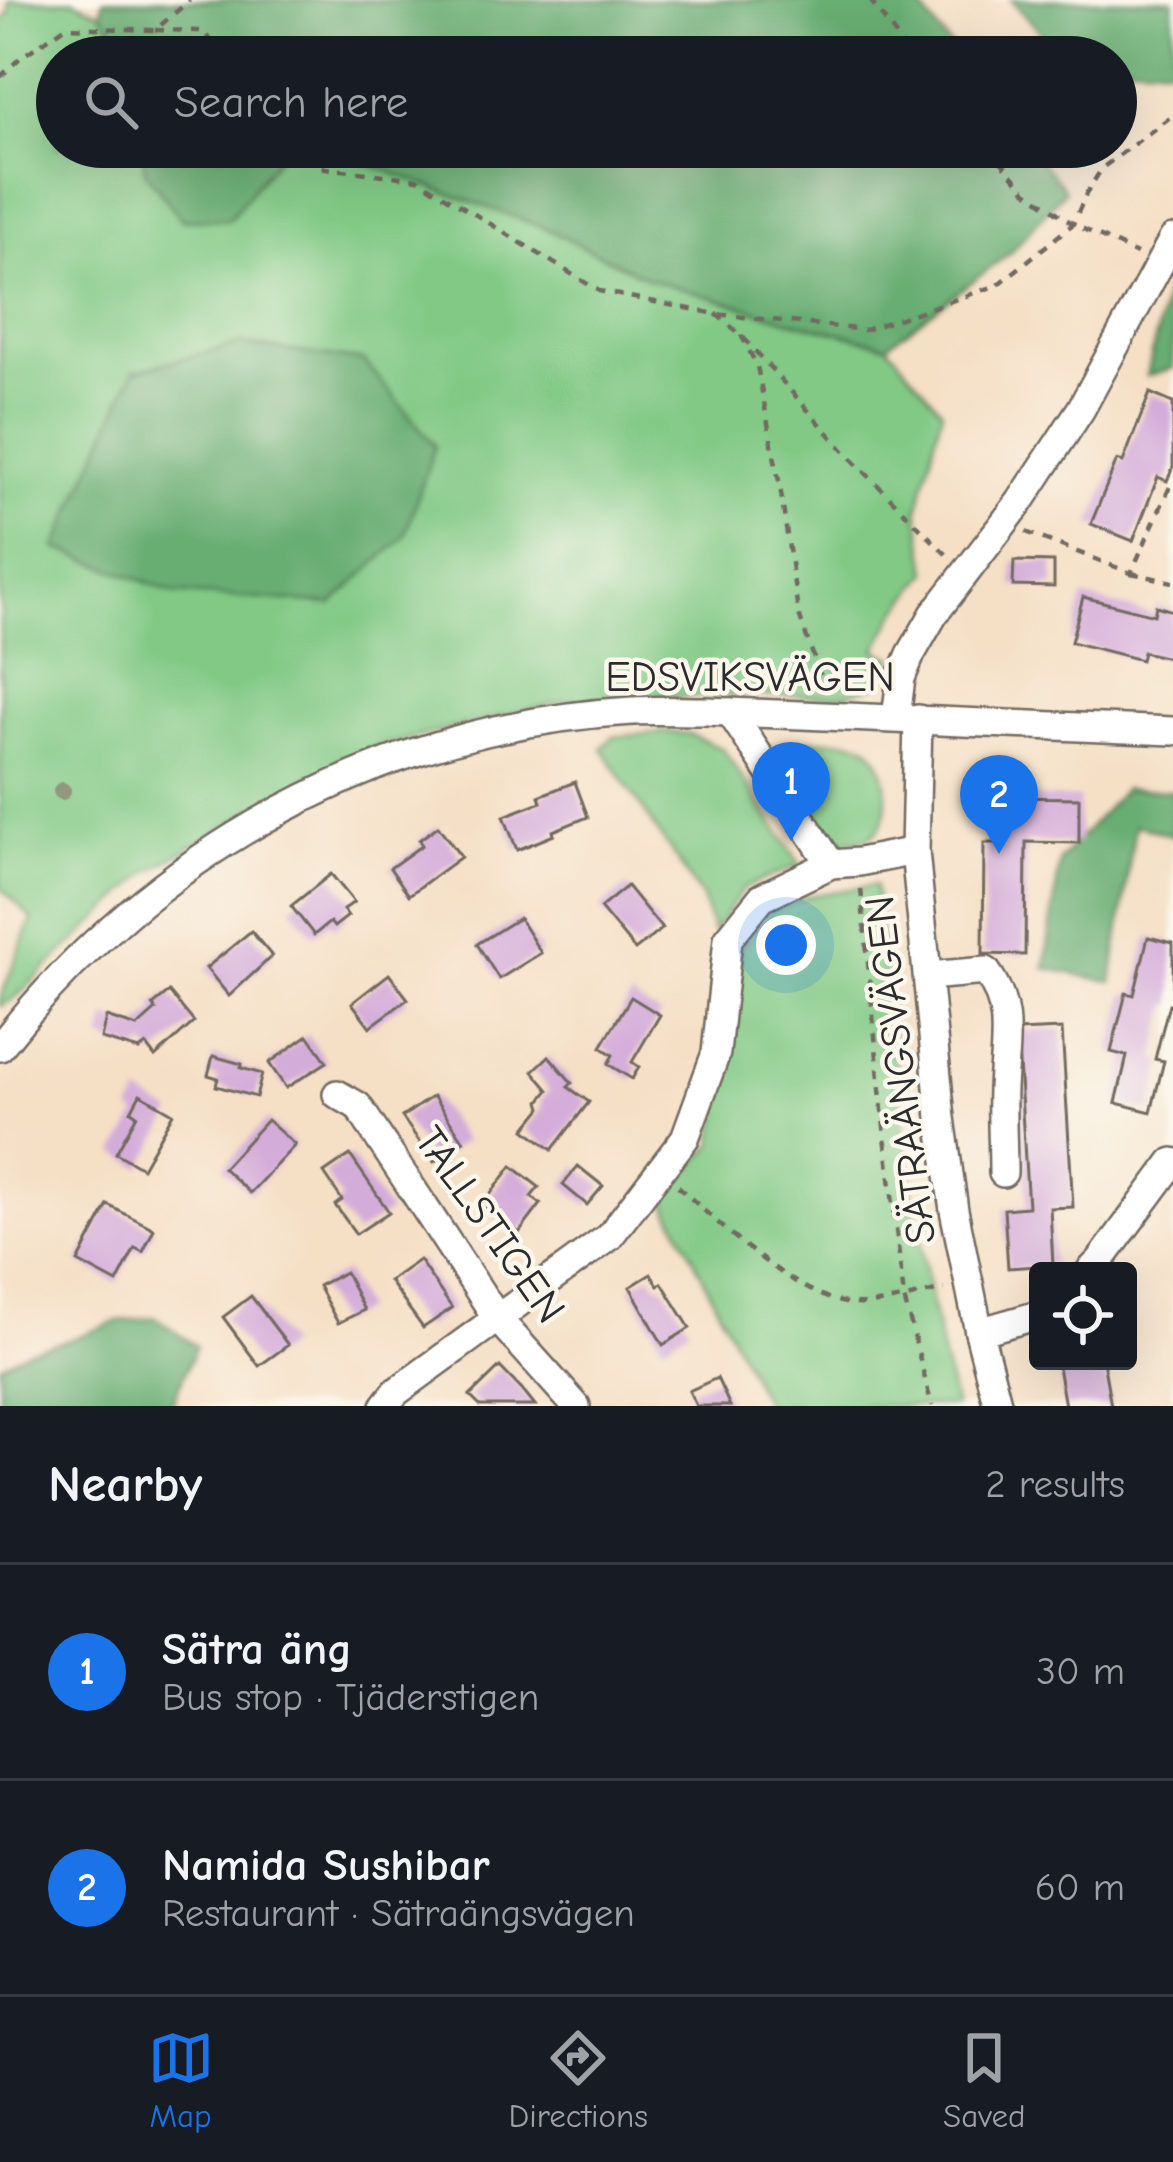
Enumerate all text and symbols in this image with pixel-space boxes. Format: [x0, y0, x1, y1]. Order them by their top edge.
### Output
search box [36, 36, 1137, 168]
icon: search [78, 69, 144, 135]
text: Search here [174, 76, 408, 128]
street label: EDSVIKSVÄGEN [605, 653, 895, 702]
pin: 1 [752, 742, 830, 841]
pin: 2 [960, 755, 1038, 854]
street label: SÄTRAÄNGSVÄGEN [855, 893, 946, 1247]
your location [756, 915, 816, 975]
street label: TALLSTIGEN [404, 1117, 575, 1332]
map controls [1029, 1262, 1137, 1370]
button: locate [1029, 1262, 1137, 1370]
text: Nearby [48, 1455, 202, 1514]
text: 2 results [985, 1462, 1125, 1507]
text: Sätra äng [162, 1623, 352, 1675]
text: 1 [79, 1649, 95, 1694]
text: 30 m [1036, 1649, 1125, 1694]
text: Bus stop · Tjäderstigen [162, 1675, 539, 1720]
text: Namida Sushibar [162, 1839, 490, 1891]
text: 2 [77, 1865, 97, 1910]
text: 60 m [1035, 1865, 1125, 1910]
text: Restaurant · Sätraängsvägen [162, 1891, 635, 1936]
tab: Map [148, 2025, 214, 2135]
tab: Directions [509, 2025, 648, 2135]
tab: Saved [943, 2025, 1025, 2135]

